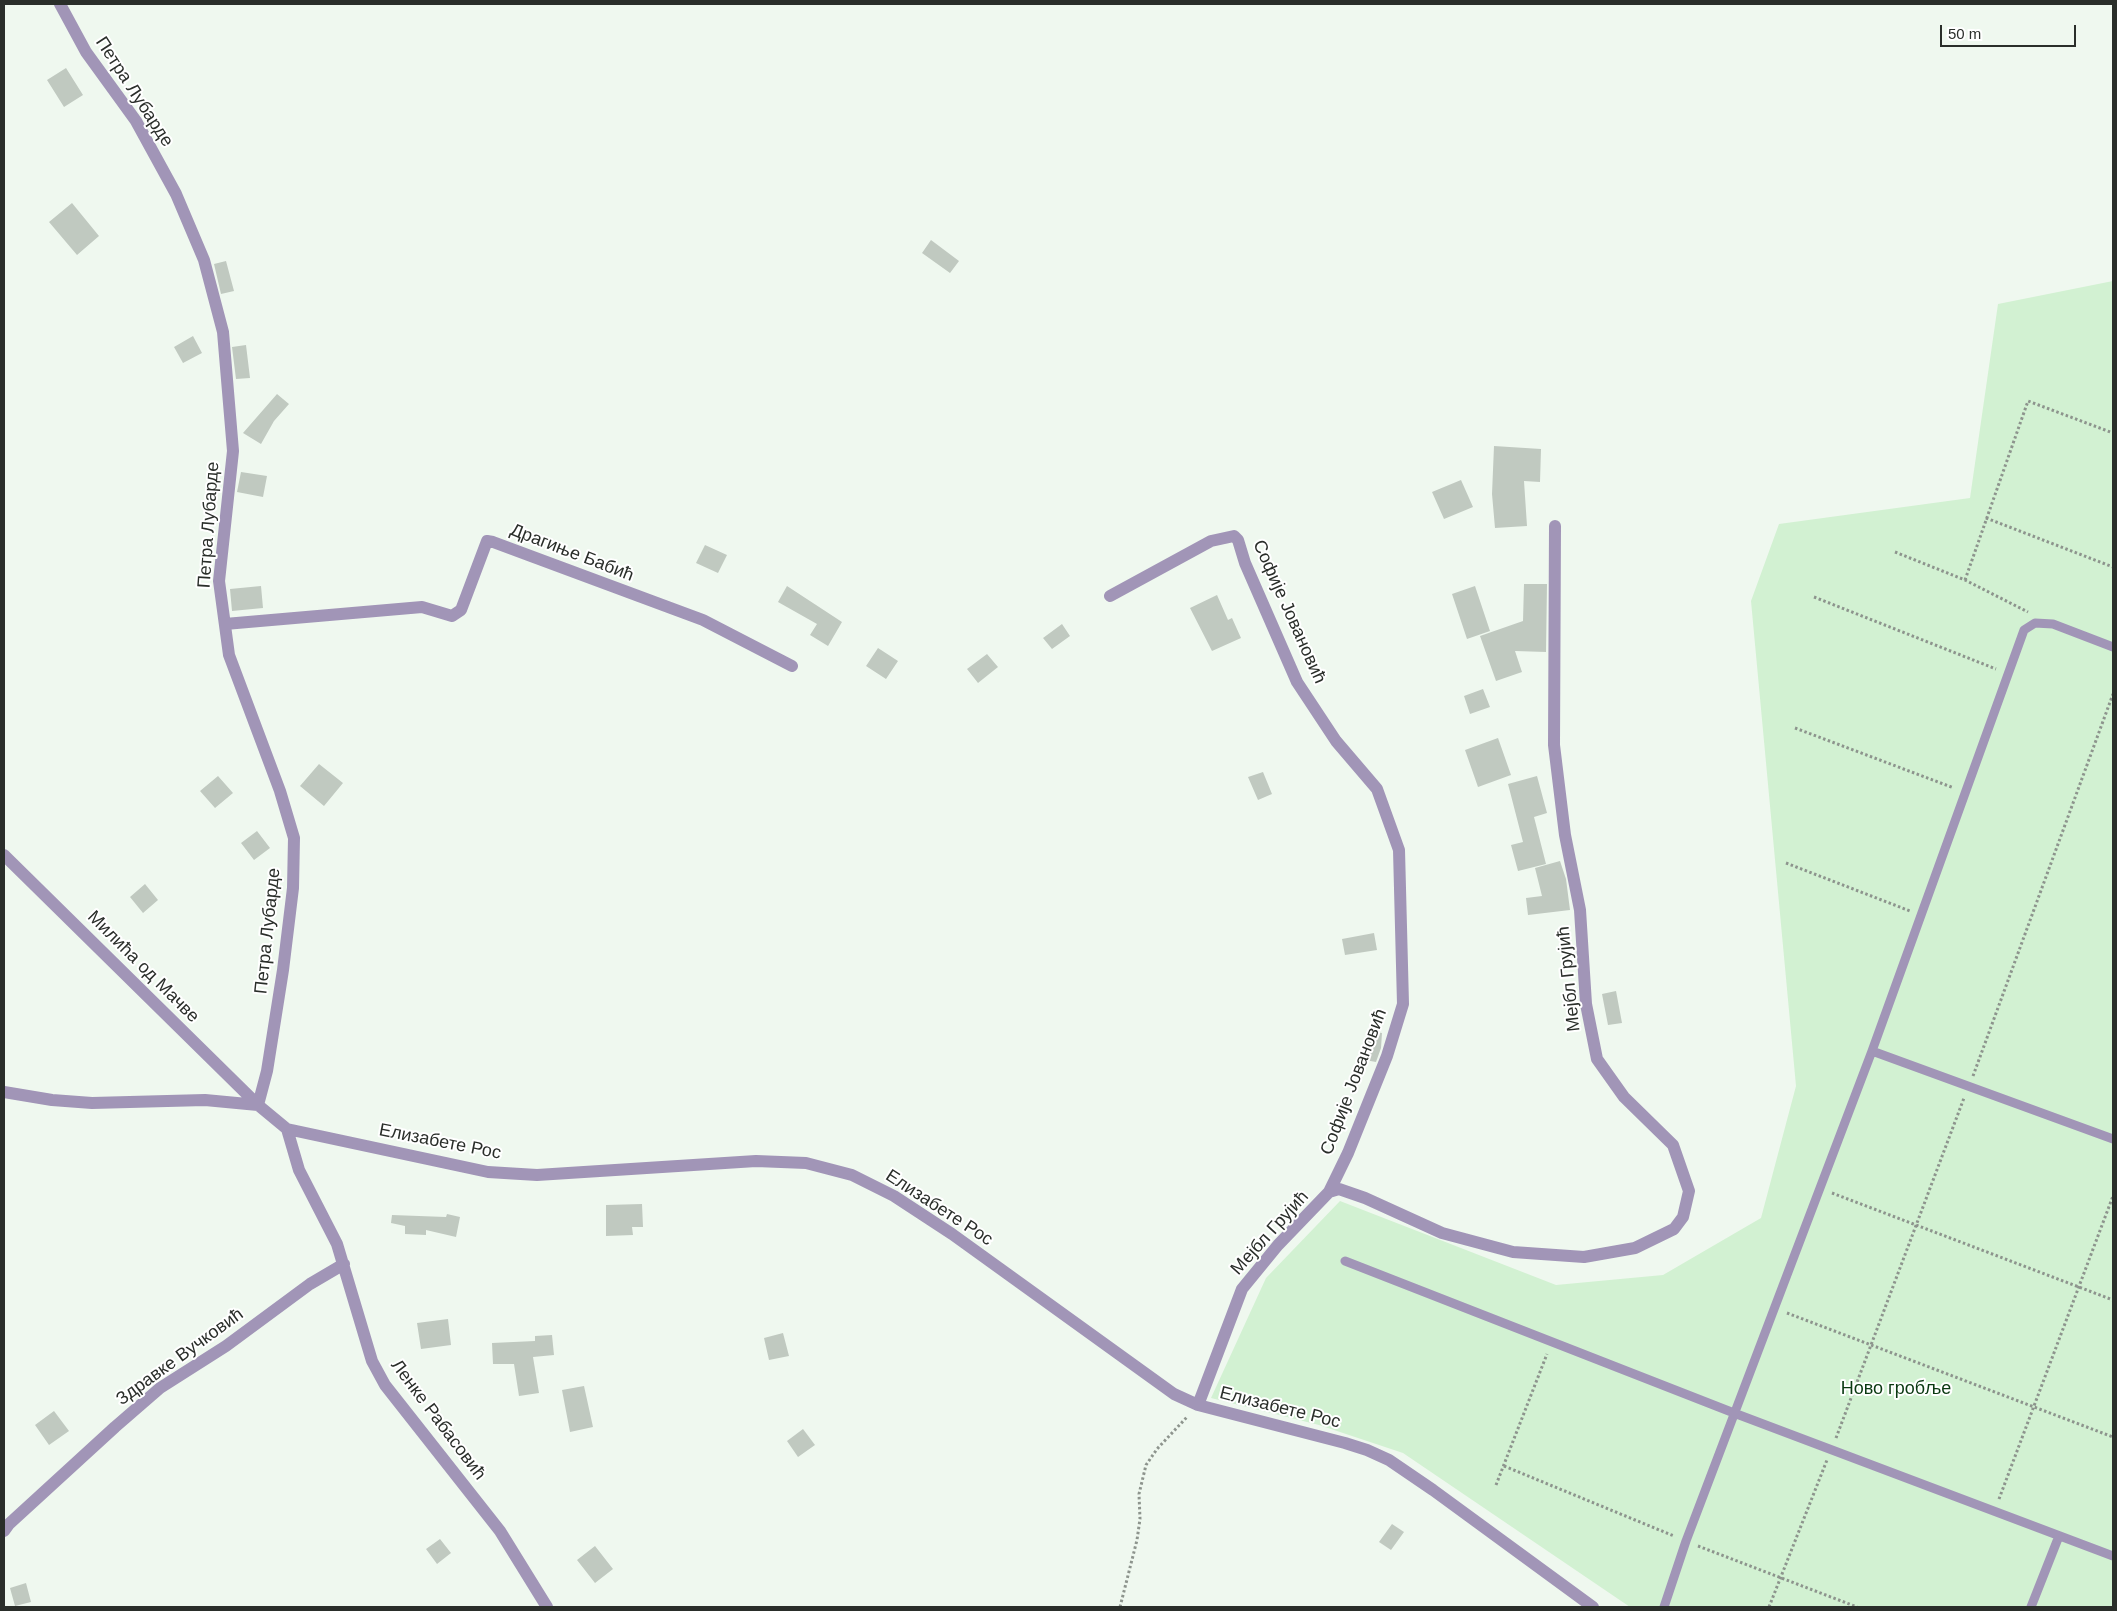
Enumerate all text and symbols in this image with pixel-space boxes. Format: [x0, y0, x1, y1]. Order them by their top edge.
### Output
scale bar [1942, 15, 2078, 47]
text: 50 m [1948, 25, 1981, 42]
street label: Петра Лубарде [90, 33, 178, 151]
street label: Петра Лубарде [194, 461, 224, 589]
street label: Драгиње Бабић [507, 520, 637, 586]
street label: Софије Јовановић [1248, 537, 1330, 687]
street label: Петра Лубарде [251, 867, 285, 995]
street label: Милића од Мачве [83, 907, 203, 1027]
street label: Мејбл Грујић [1553, 925, 1585, 1033]
street label: Софије Јовановић [1316, 1006, 1392, 1158]
street label: Елизабете Рос [377, 1120, 503, 1164]
street label: Елизабете Рос [881, 1165, 997, 1251]
street label: Мејбл Грујић [1227, 1186, 1313, 1280]
street label: Здравке Вучковић [112, 1304, 248, 1410]
street label: Ленке Рабасовић [386, 1356, 490, 1484]
park label: Ново гробље [1841, 1378, 1951, 1400]
street label: Елизабете Рос [1217, 1383, 1343, 1433]

